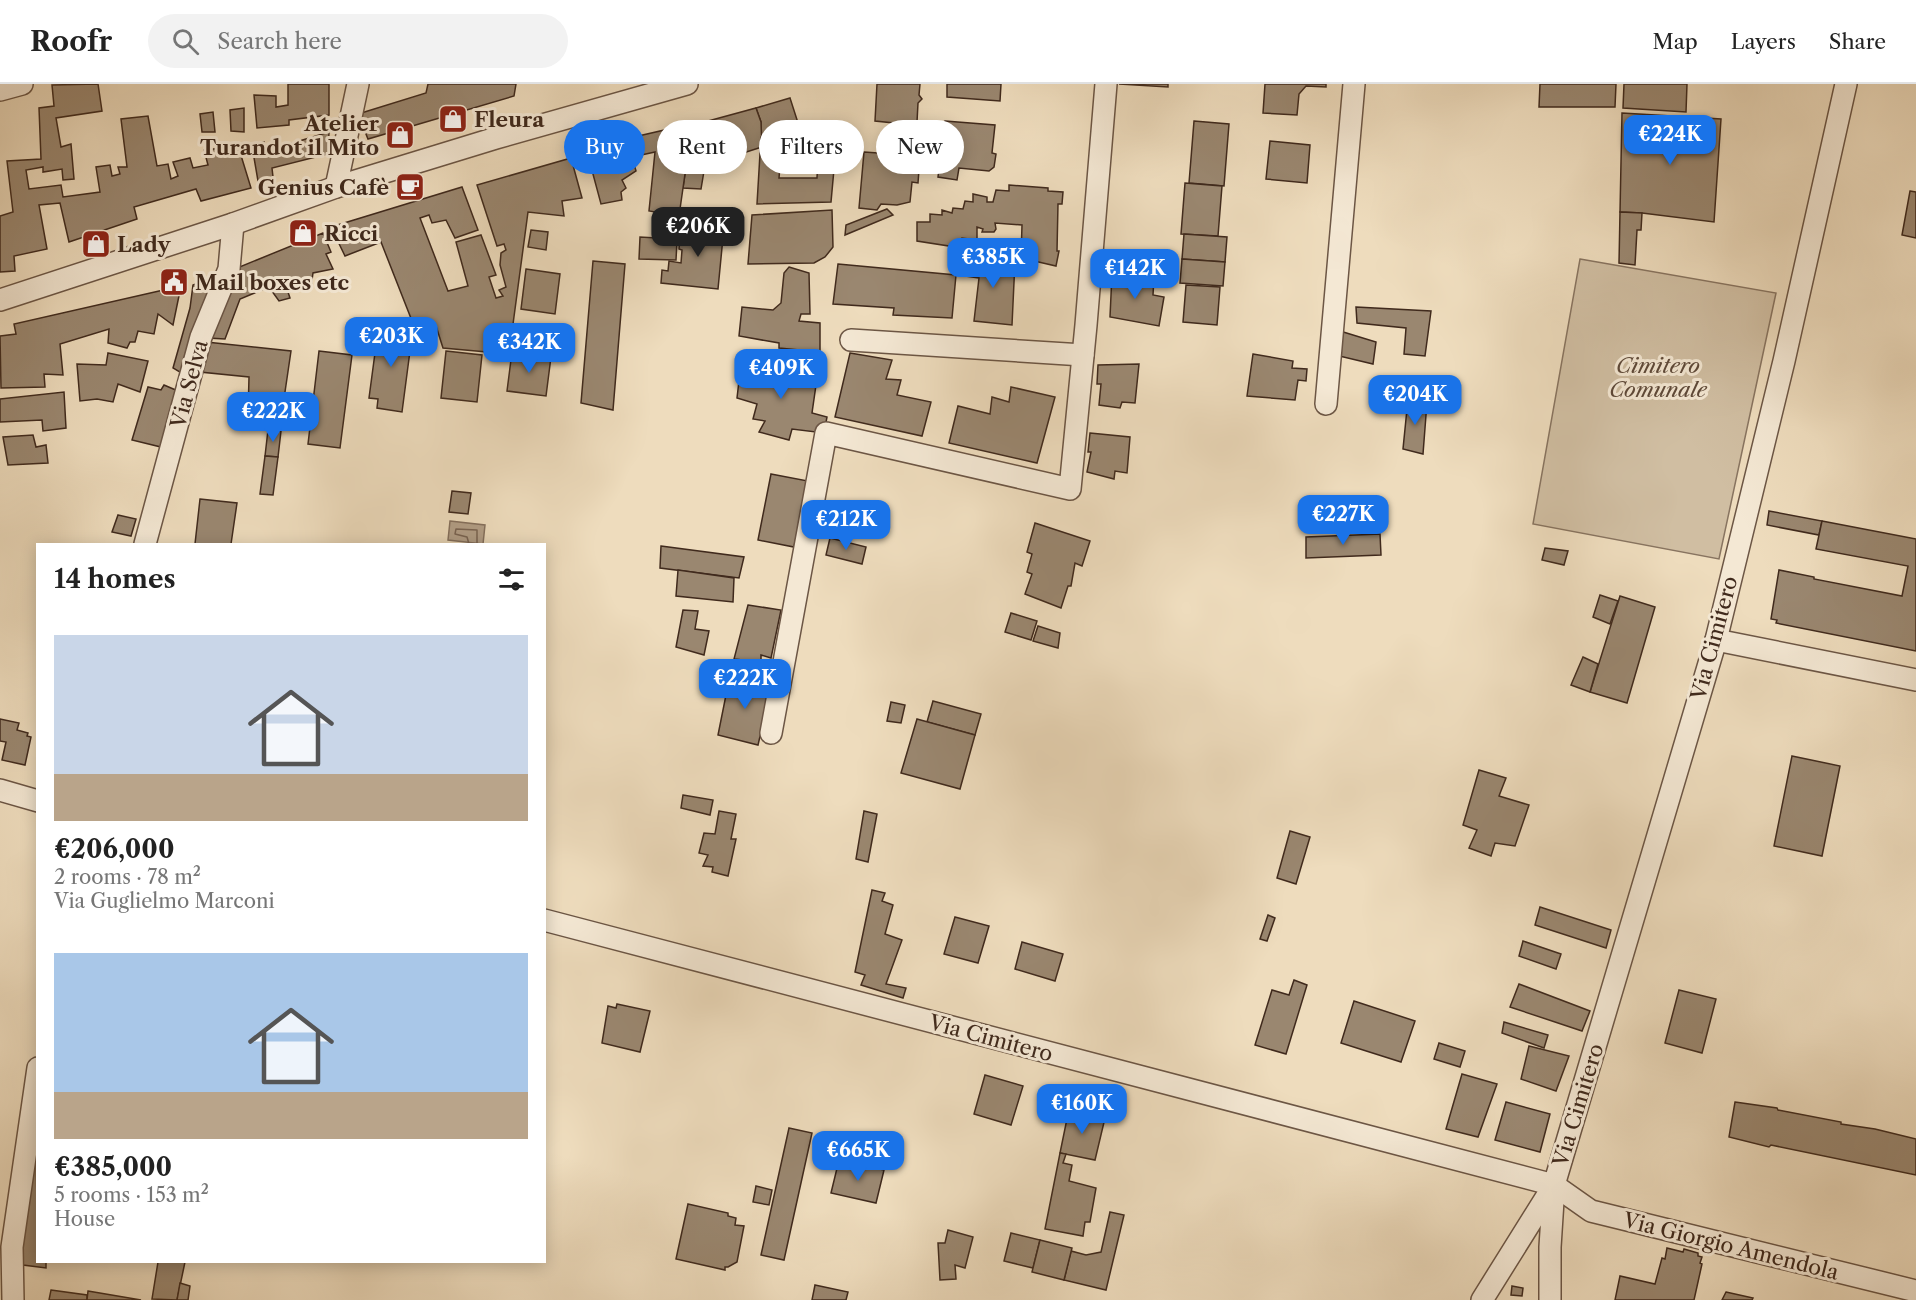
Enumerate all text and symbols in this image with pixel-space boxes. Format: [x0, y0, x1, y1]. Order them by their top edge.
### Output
search box [148, 14, 568, 68]
text: Roofr [30, 24, 112, 58]
icon: search [169, 25, 202, 58]
text: Search here [217, 28, 342, 55]
text: Map [1653, 29, 1698, 54]
text: Layers [1731, 29, 1796, 54]
text: Share [1829, 29, 1886, 54]
shop icon: Fleura [437, 103, 469, 135]
place label: Fleura [474, 107, 545, 132]
place label: Atelier Turandot il Mito [200, 111, 380, 160]
pin: €224K [1628, 115, 1712, 166]
shop icon: Atelier Turandot il Mito [384, 119, 416, 151]
chip: Buy [564, 120, 645, 174]
chip: Rent [657, 120, 747, 174]
chip: Filters [759, 120, 864, 174]
chip: New [876, 120, 964, 174]
text: €224K [1638, 122, 1702, 146]
cafe icon: Genius Cafè [394, 171, 426, 203]
place label: Genius Cafè [258, 175, 389, 200]
pin: €206K [656, 207, 740, 258]
text: €206K [665, 214, 731, 238]
shop icon: Ricci [287, 217, 319, 249]
place label: Ricci [324, 221, 379, 246]
shop icon: Lady [80, 228, 112, 260]
place label: Lady [117, 232, 172, 257]
pin: €385K [951, 238, 1035, 289]
text: €385K [961, 245, 1025, 269]
pin: €142K [1093, 249, 1177, 300]
text: €142K [1104, 256, 1166, 280]
public building icon: Mail boxes etc [158, 266, 190, 298]
place label: Mail boxes etc [195, 270, 349, 295]
pin: €203K [349, 317, 433, 368]
pin: €342K [487, 323, 571, 374]
text: €203K [359, 324, 423, 348]
text: €342K [497, 330, 561, 354]
street label: Via Selva [165, 336, 213, 432]
pin: €409K [739, 349, 823, 400]
park label: Cimitero Comunale [1609, 353, 1708, 402]
text: €409K [748, 356, 814, 380]
pin: €204K [1373, 375, 1457, 426]
text: €204K [1382, 382, 1448, 406]
pin: €222K [231, 392, 315, 443]
text: €222K [241, 399, 305, 423]
pin: €227K [1301, 495, 1385, 546]
pin: €212K [804, 500, 888, 551]
text: €227K [1312, 502, 1374, 526]
text: €212K [815, 507, 877, 531]
text: 14 homes [54, 563, 176, 595]
icon: filters [495, 563, 528, 596]
street label: Via Cimitero [1685, 573, 1743, 704]
pin: €222K [703, 659, 787, 710]
text: €222K [713, 666, 777, 690]
icon: home [237, 674, 345, 782]
text: €206,000 [54, 833, 175, 865]
text: 2 rooms · 78 m² [54, 865, 201, 889]
text: Via Guglielmo Marconi [54, 889, 275, 913]
icon: home [237, 992, 345, 1100]
street label: Via Cimitero [925, 1009, 1056, 1067]
street label: Via Cimitero [1547, 1041, 1609, 1170]
pin: €160K [1040, 1084, 1124, 1135]
text: €160K [1051, 1091, 1113, 1115]
pin: €665K [816, 1131, 900, 1182]
text: €665K [826, 1138, 890, 1162]
text: €385,000 [54, 1151, 172, 1183]
text: 5 rooms · 153 m² [54, 1183, 209, 1207]
text: House [54, 1207, 115, 1231]
street label: Via Giorgio Amendola [1620, 1207, 1842, 1285]

